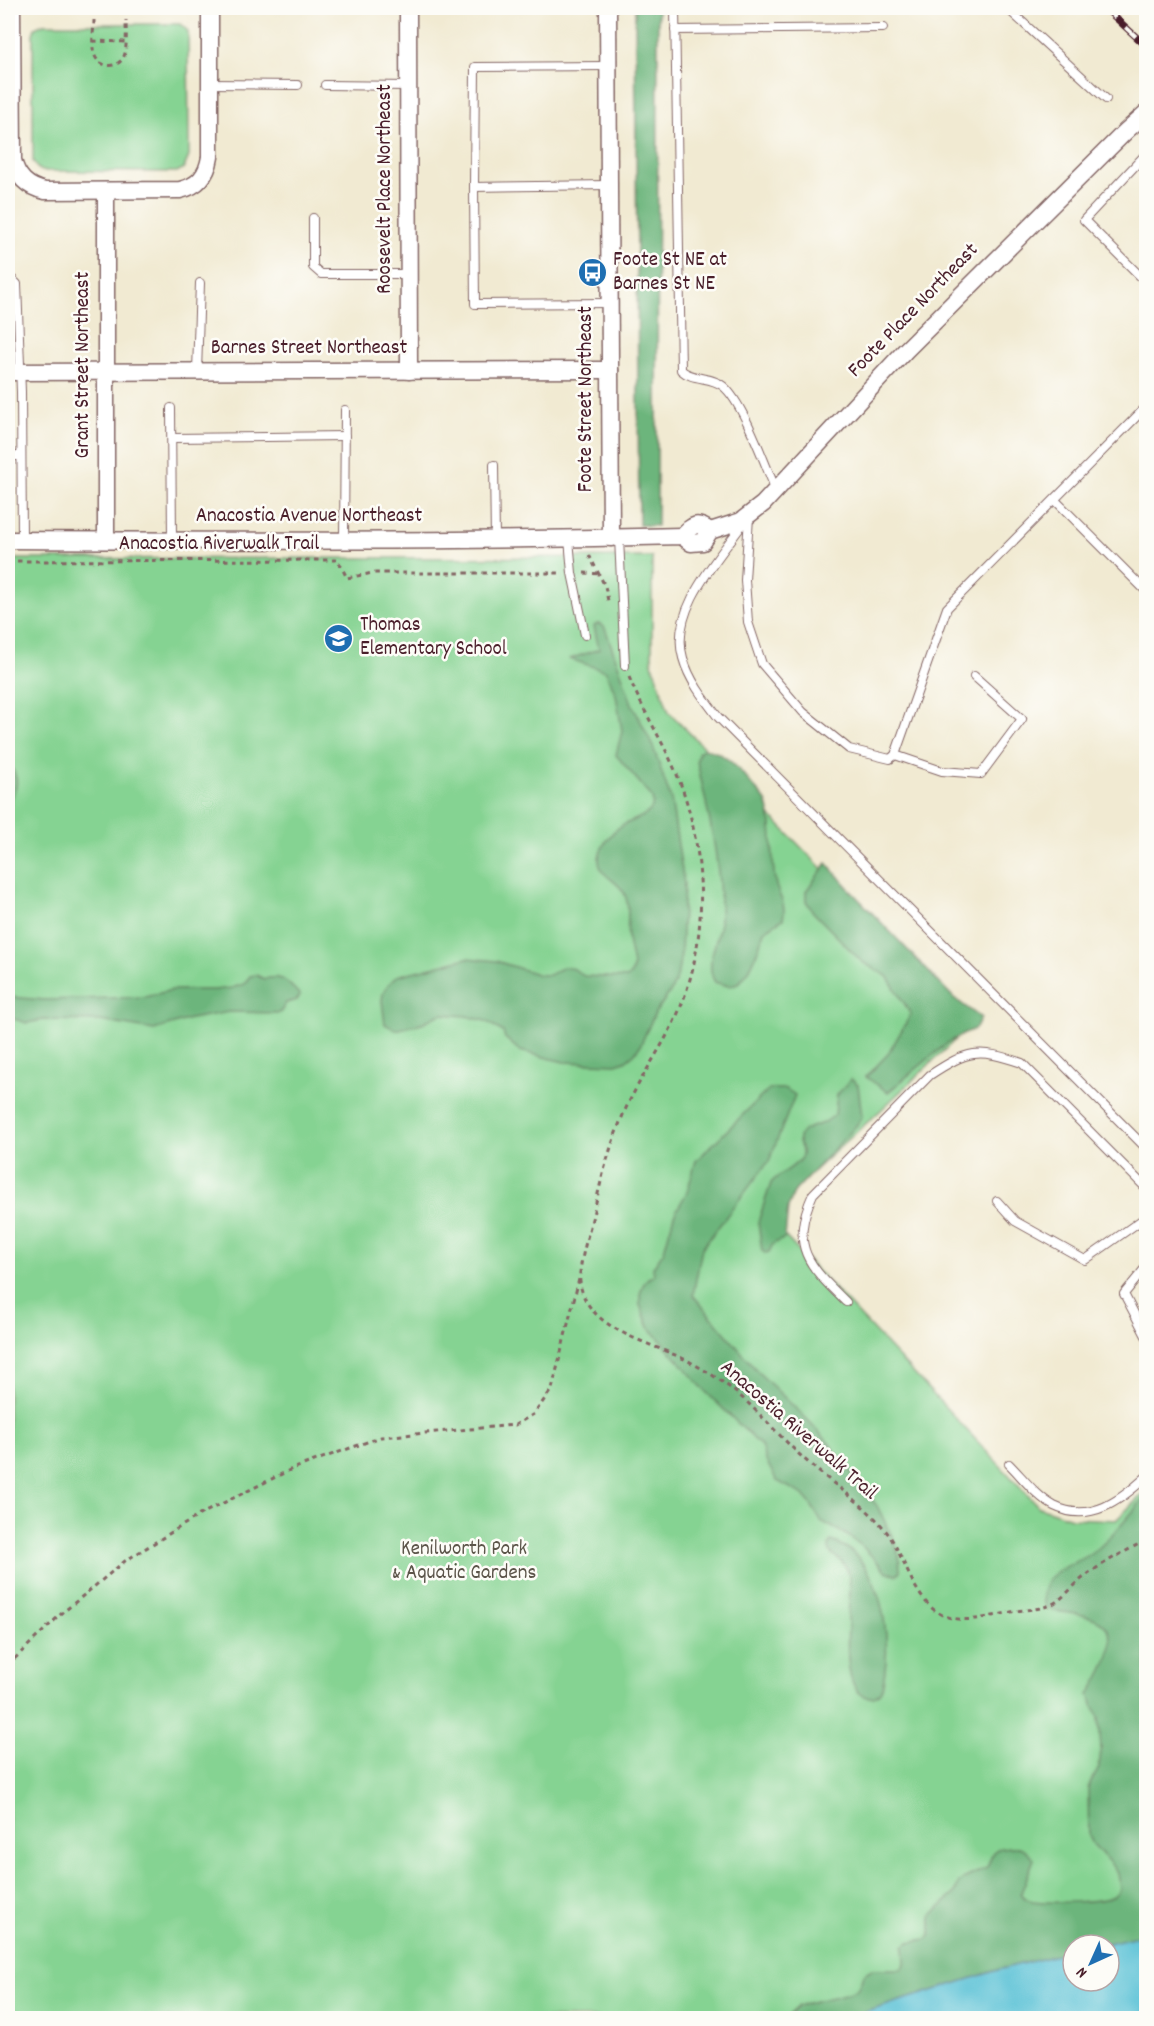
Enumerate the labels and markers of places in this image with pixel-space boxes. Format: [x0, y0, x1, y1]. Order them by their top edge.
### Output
place label: Foote St NE at Barnes St NE [613, 246, 727, 300]
bus stop icon: Foote St NE at Barnes St NE [576, 257, 608, 289]
place label: Thomas Elementary School [360, 611, 507, 665]
school or university icon: Thomas Elementary School [323, 622, 355, 654]

